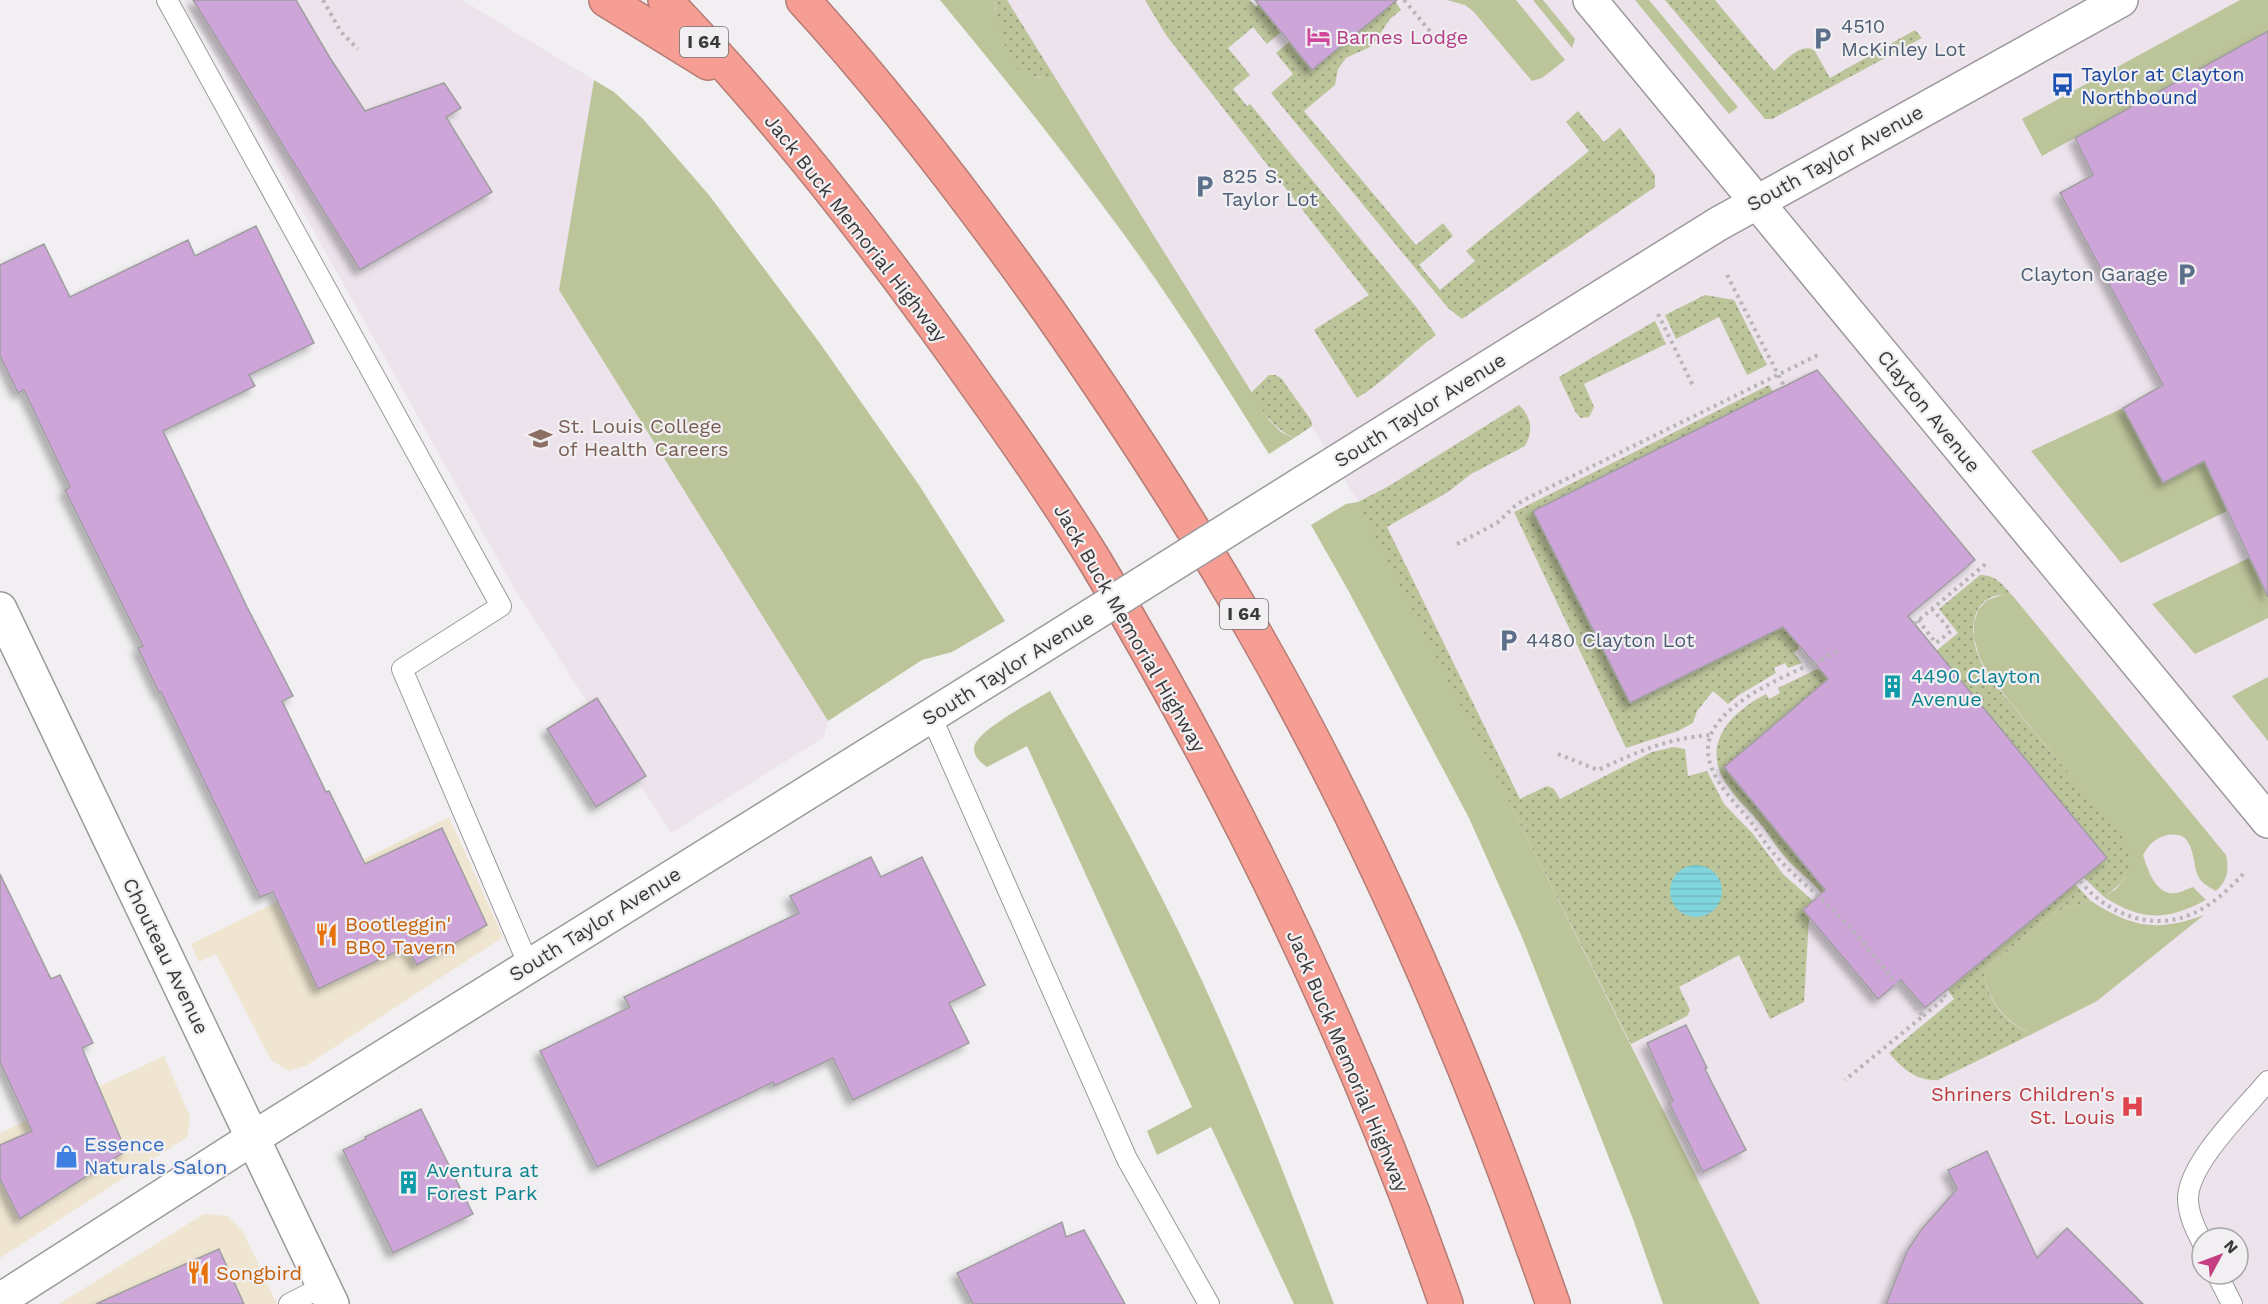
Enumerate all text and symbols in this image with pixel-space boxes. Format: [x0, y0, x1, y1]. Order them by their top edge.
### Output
place label: 4510 McKinley Lot [1841, 14, 1966, 61]
hotel icon: Barnes Lodge [1305, 24, 1331, 50]
place label: Barnes Lodge [1336, 25, 1468, 49]
parking icon: 4510 McKinley Lot [1810, 25, 1836, 51]
road number: I 64 [680, 27, 728, 57]
place label: Taylor at Clayton Northbound [2081, 62, 2245, 109]
bus stop icon: Taylor at Clayton Northbound [2050, 72, 2076, 98]
street label: South Taylor Avenue [1743, 100, 1927, 216]
street label: Jack Buck Memorial Highway [760, 109, 953, 347]
place label: 825 S. Taylor Lot [1222, 164, 1318, 211]
parking icon: 825 S. Taylor Lot [1191, 174, 1217, 200]
parking icon: Clayton Garage [2173, 261, 2199, 287]
place label: Clayton Garage [2020, 262, 2168, 286]
street label: Clayton Avenue [1872, 345, 1986, 477]
street label: South Taylor Avenue [1330, 347, 1510, 473]
place label: St. Louis College of Health Careers [558, 414, 729, 461]
school or university icon: St. Louis College of Health Careers [527, 425, 553, 451]
street label: Jack Buck Memorial Highway [1049, 500, 1211, 757]
road number: I 64 [1220, 599, 1268, 629]
street label: South Taylor Avenue [918, 605, 1098, 731]
parking icon: 4480 Clayton Lot [1495, 627, 1521, 653]
place label: 4480 Clayton Lot [1526, 628, 1695, 652]
place label: 4490 Clayton Avenue [1911, 664, 2041, 711]
building icon: 4490 Clayton Avenue [1880, 674, 1906, 700]
street label: South Taylor Avenue [505, 861, 685, 987]
street label: Chouteau Avenue [118, 874, 214, 1038]
place label: Bootleggin' BBQ Tavern [345, 912, 456, 959]
restaurant icon: Bootleggin' BBQ Tavern [314, 922, 340, 948]
street label: Jack Buck Memorial Highway [1282, 926, 1415, 1196]
place label: Shriners Children's St. Louis [1931, 1082, 2115, 1129]
hospital icon: Shriners Children's St. Louis [2120, 1093, 2146, 1119]
place label: Essence Naturals Salon [84, 1132, 227, 1179]
shop icon: Essence Naturals Salon [53, 1143, 79, 1169]
place label: Aventura at Forest Park [426, 1158, 539, 1205]
building icon: Aventura at Forest Park [395, 1169, 421, 1195]
north arrow [2190, 1226, 2250, 1286]
text: N [2220, 1236, 2242, 1257]
restaurant icon: Songbird [185, 1260, 211, 1286]
place label: Songbird [216, 1261, 302, 1285]

